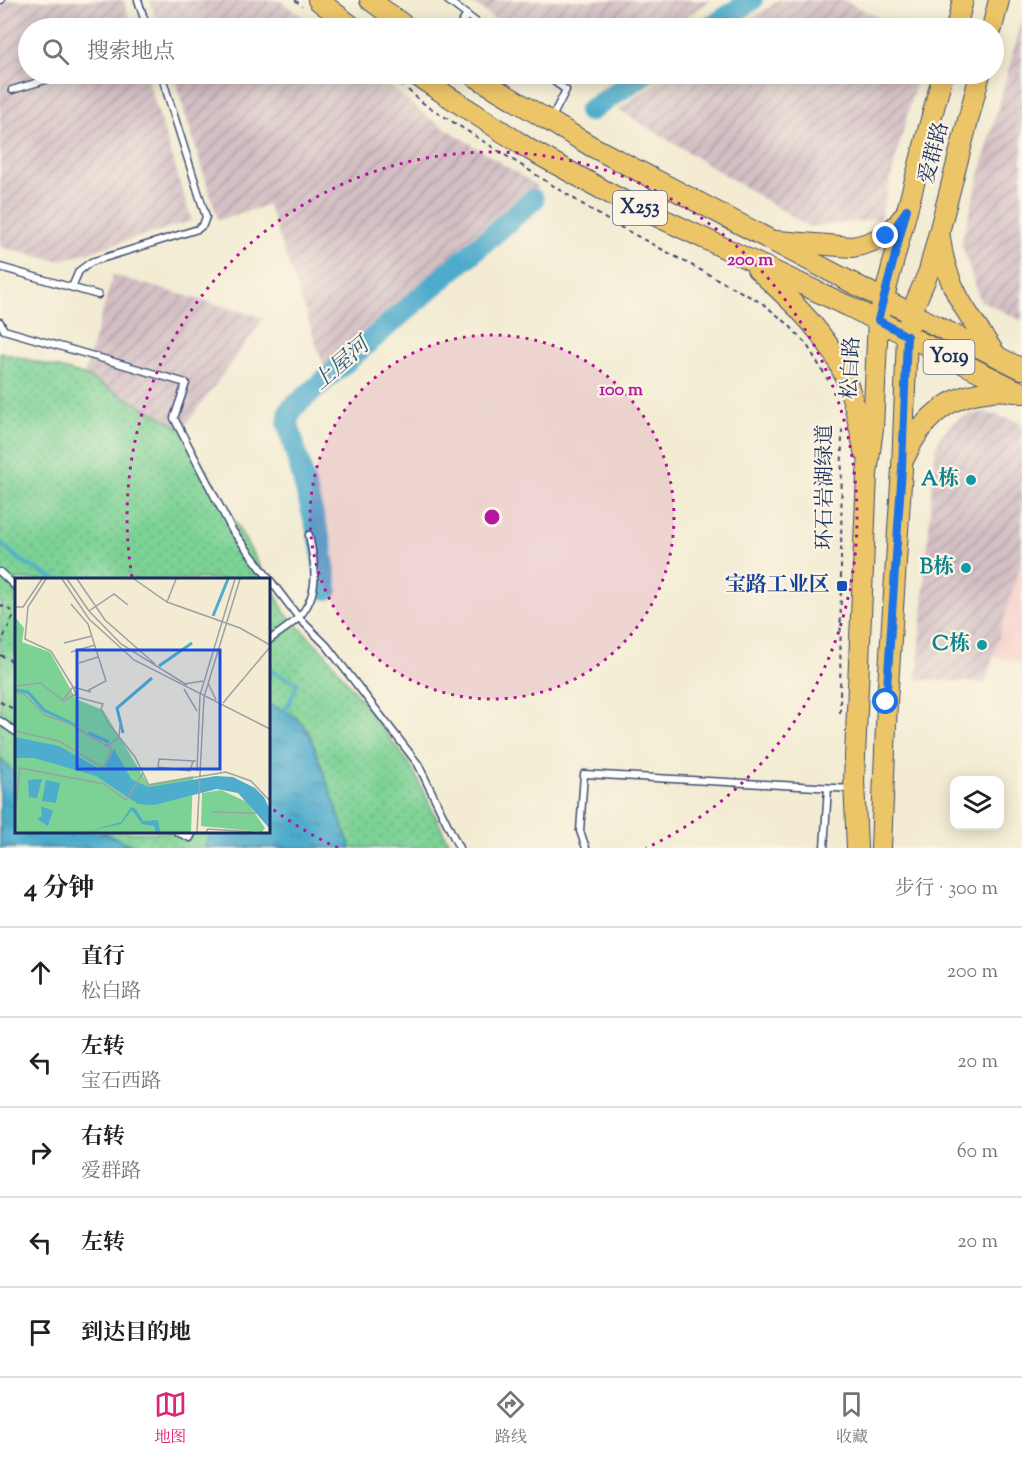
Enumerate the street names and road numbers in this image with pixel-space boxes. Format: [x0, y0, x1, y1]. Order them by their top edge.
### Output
street label: 爱群路 [912, 119, 958, 187]
road number: X253 [613, 191, 667, 225]
street label: 松白路 [835, 336, 869, 400]
road number: Y019 [924, 340, 974, 374]
street label: 环石岩湖绿道 [811, 424, 841, 550]

